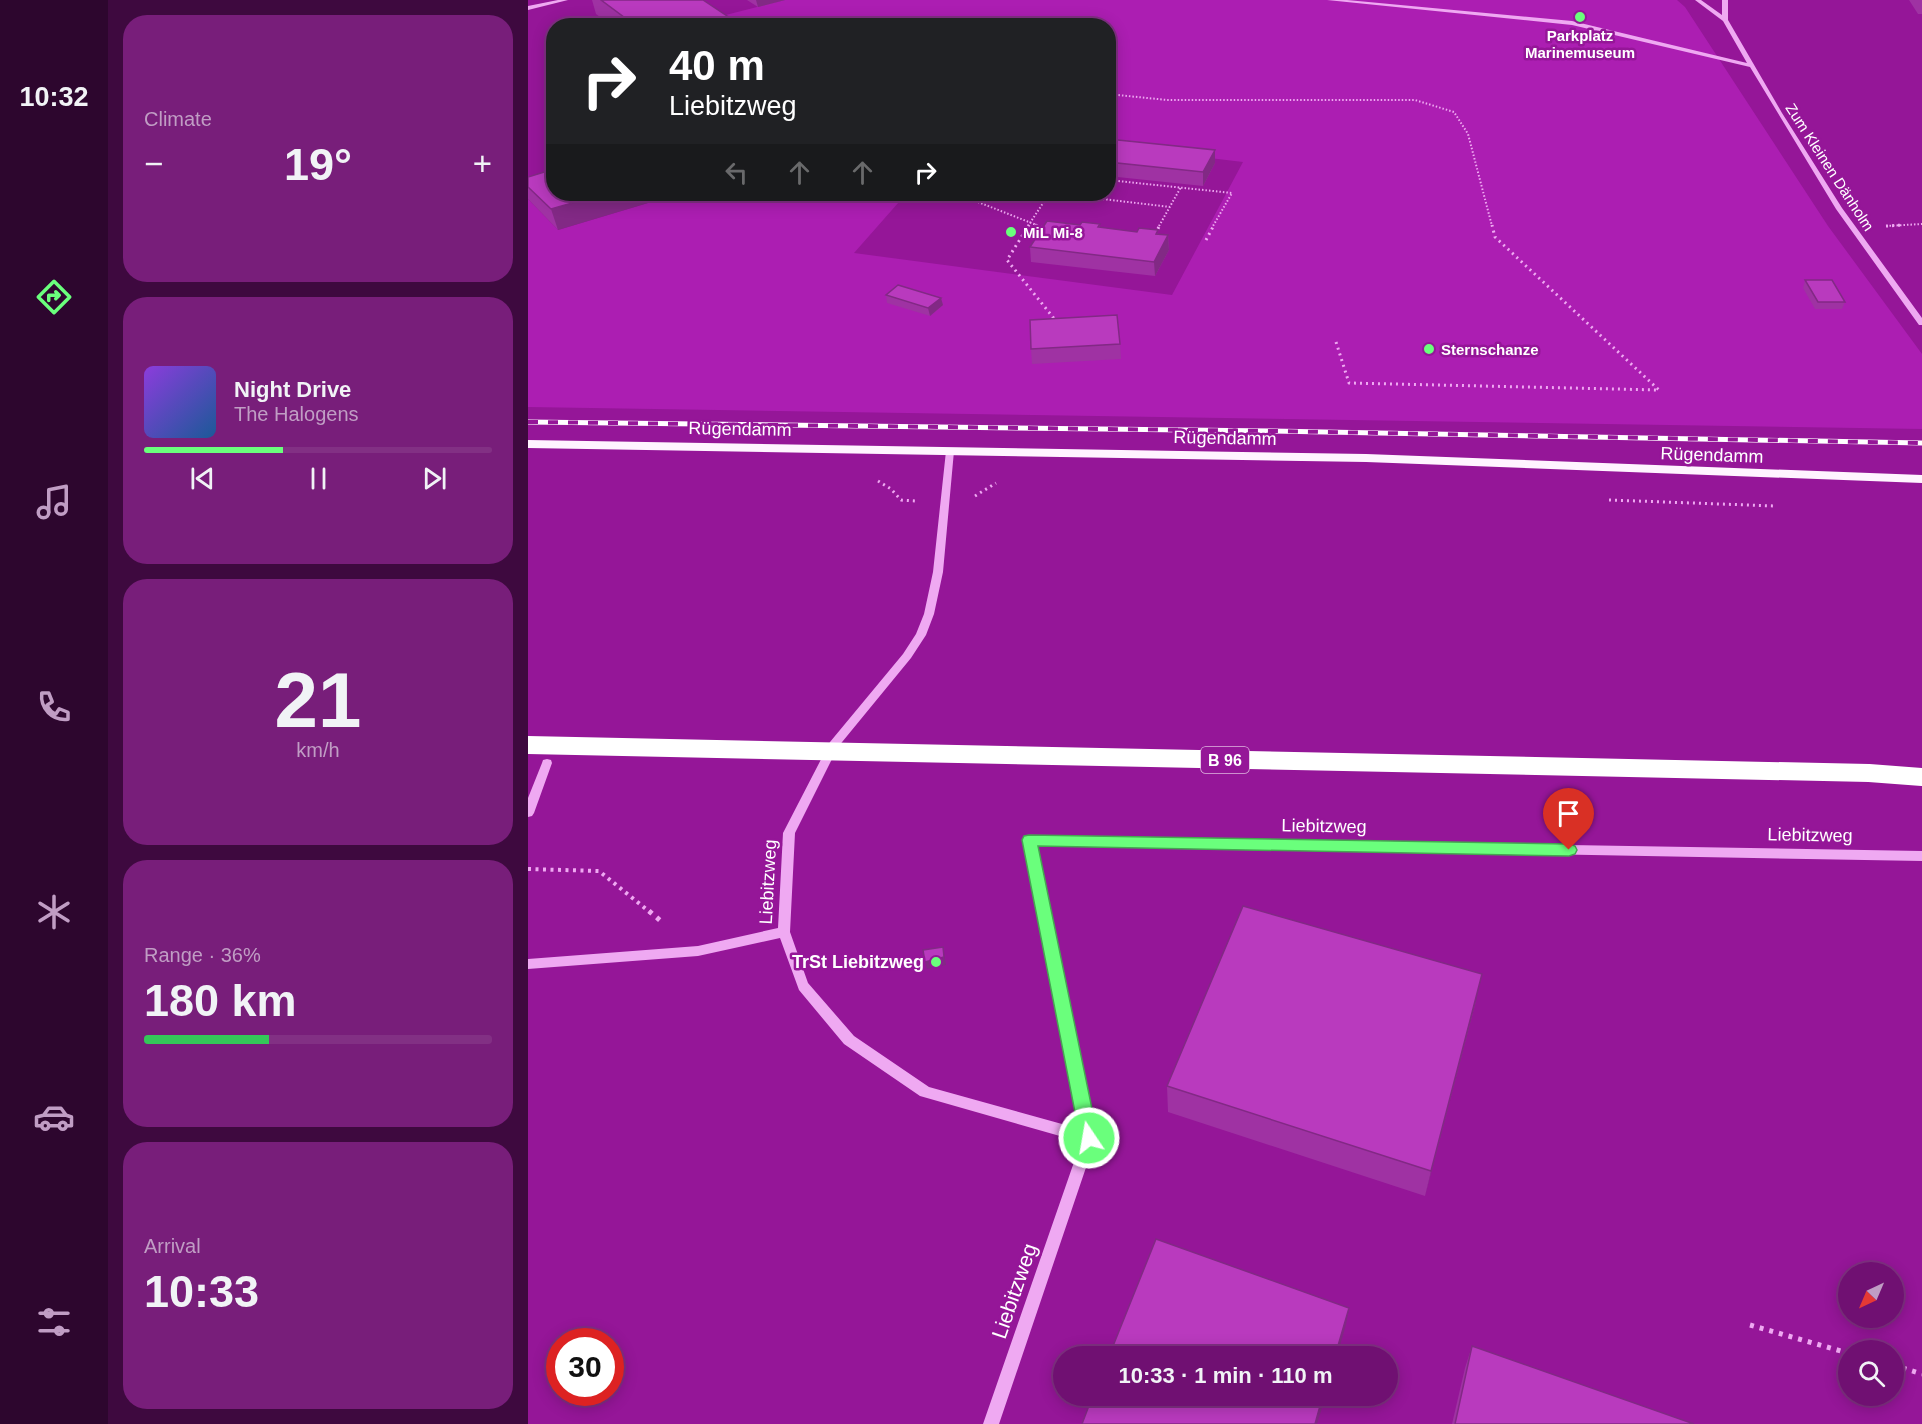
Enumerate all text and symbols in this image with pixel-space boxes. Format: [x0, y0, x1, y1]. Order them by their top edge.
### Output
marker: Parkplatz Marinemuseum [1573, 10, 1587, 24]
place label: Parkplatz Marinemuseum [1525, 27, 1635, 61]
icon: right [570, 42, 648, 120]
text: 40 m [669, 42, 765, 89]
text: 10:32 [19, 82, 89, 112]
text: Liebitzweg [669, 91, 797, 121]
street label: Zum Kleinen Dänholm [1782, 100, 1878, 234]
text: Climate [144, 108, 212, 130]
text: 19° [284, 139, 352, 190]
text: − [144, 145, 163, 182]
text: + [473, 145, 492, 182]
icon: left [720, 156, 753, 189]
icon: ahead [783, 156, 816, 189]
icon: ahead [846, 156, 879, 189]
icon: right [909, 156, 942, 189]
place label: MiL Mi-8 [1023, 224, 1083, 241]
marker: MiL Mi-8 [1004, 225, 1018, 239]
icon: directions [33, 276, 75, 318]
place label: Sternschanze [1441, 341, 1539, 358]
marker: Sternschanze [1422, 342, 1436, 356]
text: Night Drive [234, 377, 351, 402]
text: The Halogens [234, 403, 359, 425]
street label: Rügendamm [688, 418, 792, 440]
street label: Rügendamm [1173, 427, 1277, 449]
street label: Rügendamm [1660, 443, 1764, 467]
icon: previous [186, 462, 219, 495]
icon: pause [302, 462, 335, 495]
icon: next [418, 462, 451, 495]
icon: music [33, 481, 75, 523]
text: 21 [275, 656, 361, 744]
icon: phone [33, 686, 75, 728]
text: km/h [296, 739, 340, 761]
road number: B 96 [1201, 747, 1249, 773]
pin [1543, 788, 1594, 850]
icon: arrive [1552, 797, 1585, 830]
street label: Liebitzweg [1281, 815, 1367, 837]
street label: Liebitzweg [1767, 824, 1853, 846]
street label: Liebitzweg [756, 839, 780, 925]
icon: climate [33, 891, 75, 933]
text: Range · 36% [144, 944, 261, 966]
place label: TrSt Liebitzweg [792, 952, 924, 972]
marker: TrSt Liebitzweg [929, 955, 943, 969]
text: 180 km [144, 975, 297, 1026]
icon: car [33, 1096, 75, 1138]
position arrow [1057, 1106, 1121, 1170]
text: Arrival [144, 1235, 201, 1257]
street label: Liebitzweg [987, 1240, 1041, 1342]
north arrow [1838, 1262, 1904, 1328]
map controls [1838, 1262, 1904, 1406]
text: 10:33 [144, 1266, 259, 1317]
icon: filters [33, 1301, 75, 1343]
speed limit sign: 30 [546, 1328, 624, 1406]
button: search [1838, 1340, 1904, 1406]
text: 10:33 · 1 min · 110 m [1119, 1363, 1333, 1388]

